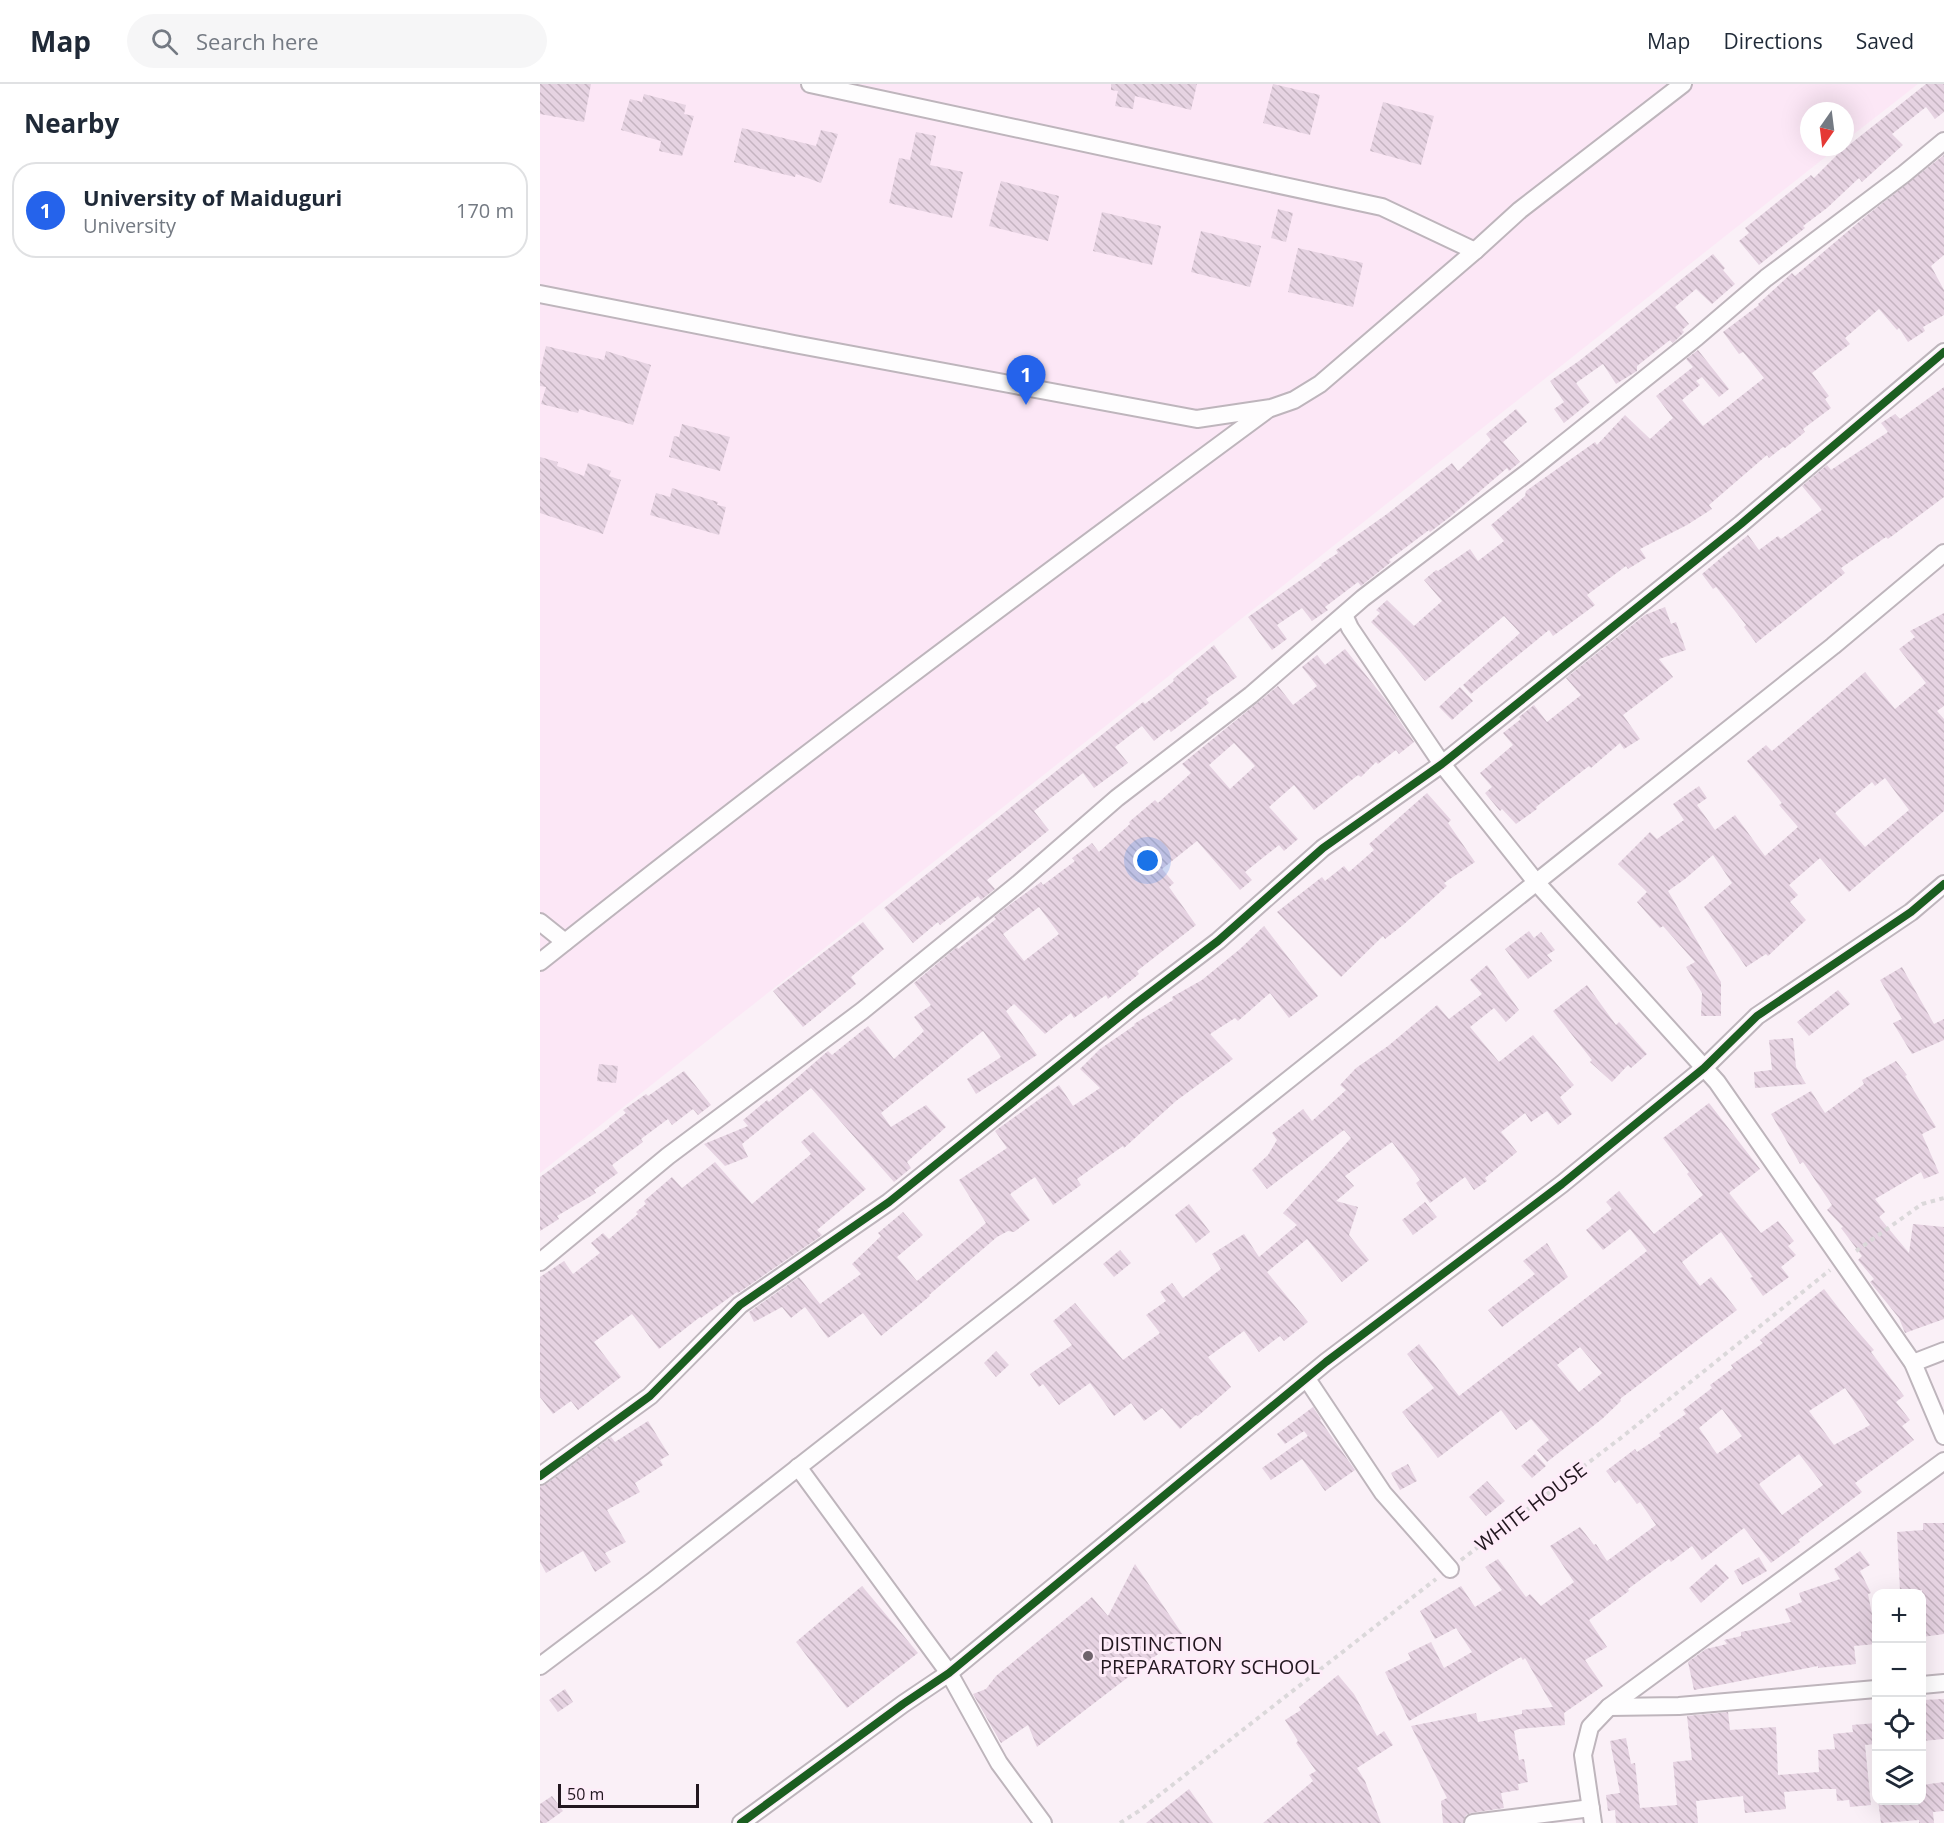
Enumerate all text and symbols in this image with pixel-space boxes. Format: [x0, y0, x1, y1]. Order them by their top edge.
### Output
search box [127, 14, 547, 68]
text: Map [30, 22, 91, 60]
icon: search [148, 25, 181, 58]
text: Search here [196, 26, 319, 56]
text: Map [1647, 27, 1690, 55]
text: Directions [1723, 27, 1823, 55]
text: Saved [1856, 27, 1914, 55]
north arrow [1800, 102, 1854, 156]
text: Nearby [24, 105, 119, 141]
text: University of Maiduguri [83, 182, 342, 212]
text: 1 [40, 197, 51, 224]
text: 170 m [456, 197, 514, 224]
text: University [83, 212, 176, 239]
pin: 1 [1006, 356, 1046, 405]
your location [1133, 846, 1162, 875]
street label: WHITE HOUSE [1469, 1456, 1592, 1557]
map controls [1872, 1589, 1926, 1805]
button: + [1872, 1589, 1926, 1643]
place label: DISTINCTION PREPARATORY SCHOOL [1100, 1630, 1320, 1680]
button: − [1872, 1643, 1926, 1697]
marker: DISTINCTION PREPARATORY SCHOOL [1081, 1649, 1095, 1663]
button: locate [1872, 1697, 1926, 1751]
button: layers [1872, 1751, 1926, 1805]
scale bar [558, 1781, 699, 1808]
text: 50 m [567, 1783, 604, 1805]

